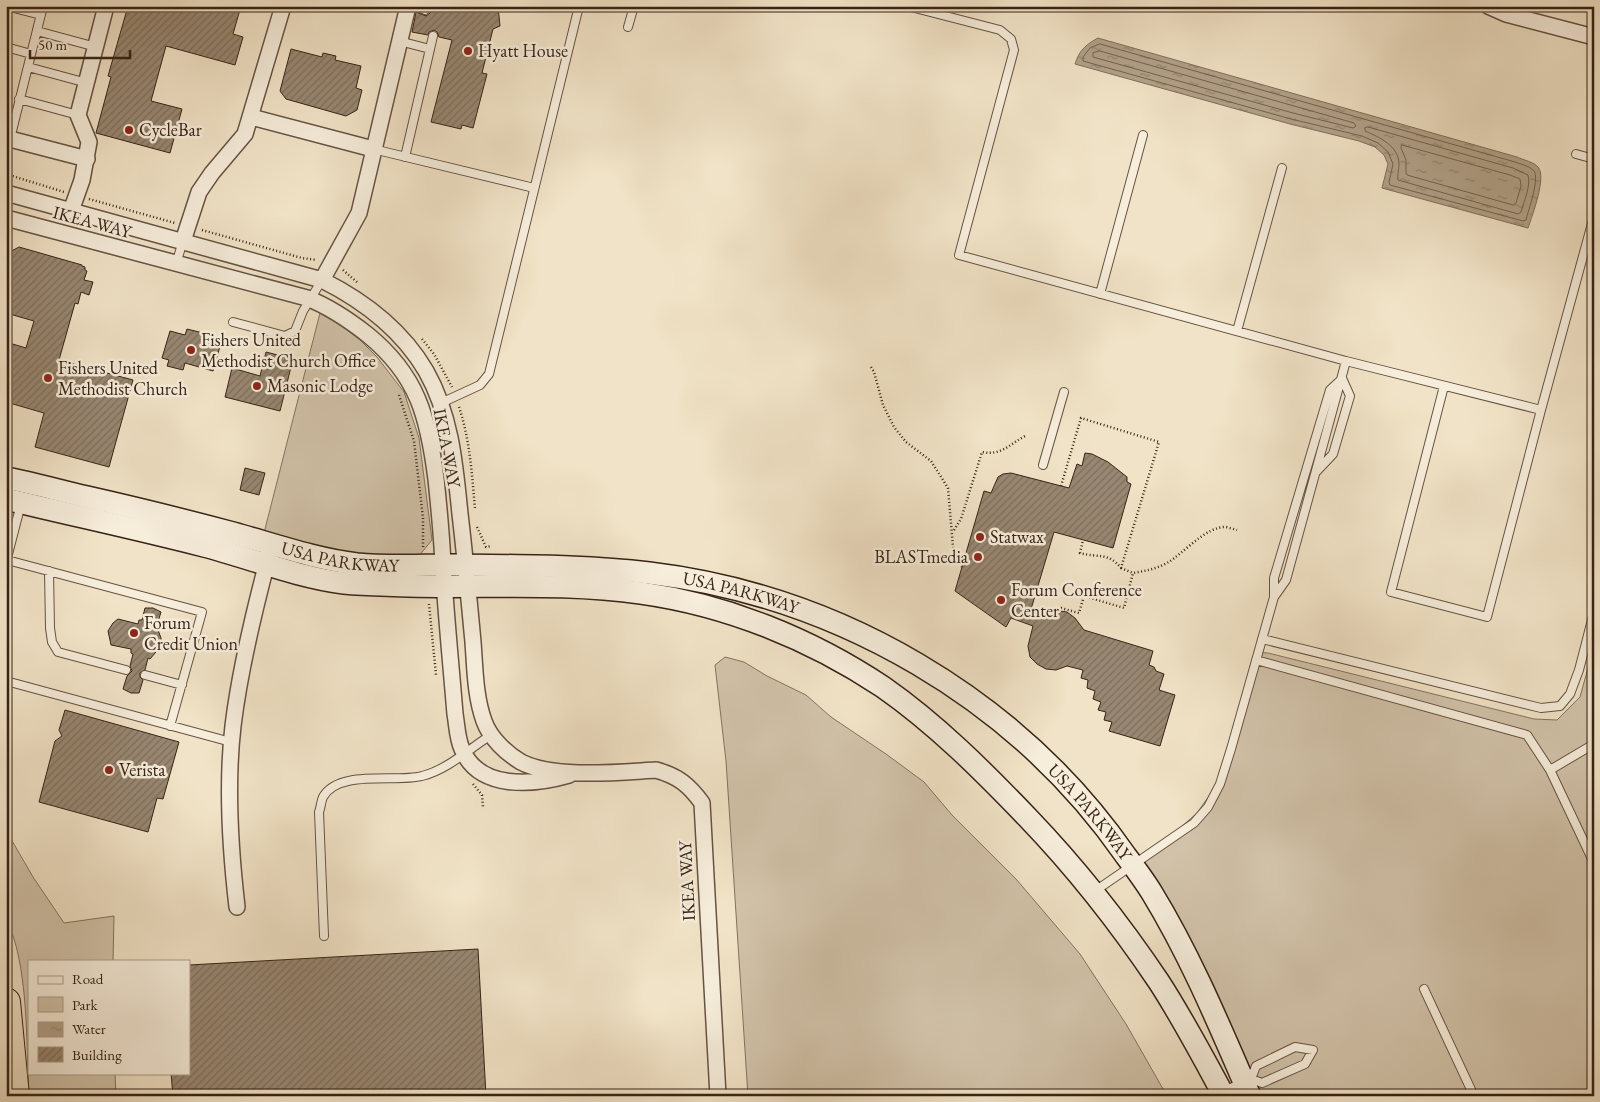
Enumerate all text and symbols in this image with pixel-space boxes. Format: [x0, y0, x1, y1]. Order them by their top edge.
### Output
scale bar [30, 28, 130, 60]
text: 50 m [38, 35, 67, 54]
place label: Hyatt House [478, 39, 568, 62]
marker: Hyatt House [462, 45, 474, 57]
place label: CycleBar [139, 118, 202, 141]
marker: CycleBar [123, 124, 135, 136]
street label: IKEA WAY [50, 200, 135, 243]
place label: Fishers United Methodist Church Office [201, 328, 376, 372]
marker: Fishers United Methodist Church Office [185, 344, 197, 356]
place label: Fishers United Methodist Church [58, 356, 187, 400]
marker: Fishers United Methodist Church [42, 372, 54, 384]
place label: Masonic Lodge [267, 374, 373, 397]
marker: Masonic Lodge [251, 380, 263, 392]
street label: IKEA WAY [429, 406, 467, 491]
place label: Statwax [990, 525, 1044, 548]
marker: Statwax [974, 531, 986, 543]
street label: USA PARKWAY [279, 536, 401, 577]
place label: BLASTmedia [874, 545, 969, 568]
marker: BLASTmedia [972, 551, 984, 563]
street label: USA PARKWAY [681, 566, 804, 619]
place label: Forum Conference Center [1011, 578, 1142, 622]
marker: Forum Conference Center [995, 594, 1007, 606]
place label: Forum Credit Union [144, 611, 239, 655]
marker: Forum Credit Union [128, 627, 140, 639]
place label: Verista [119, 758, 166, 781]
street label: USA PARKWAY [1043, 758, 1138, 866]
marker: Verista [103, 764, 115, 776]
street label: IKEA WAY [673, 839, 700, 922]
legend [28, 960, 190, 1074]
text: Road [72, 969, 104, 988]
text: Park [72, 995, 99, 1014]
text: Water [72, 1019, 106, 1038]
text: Building [72, 1045, 122, 1064]

